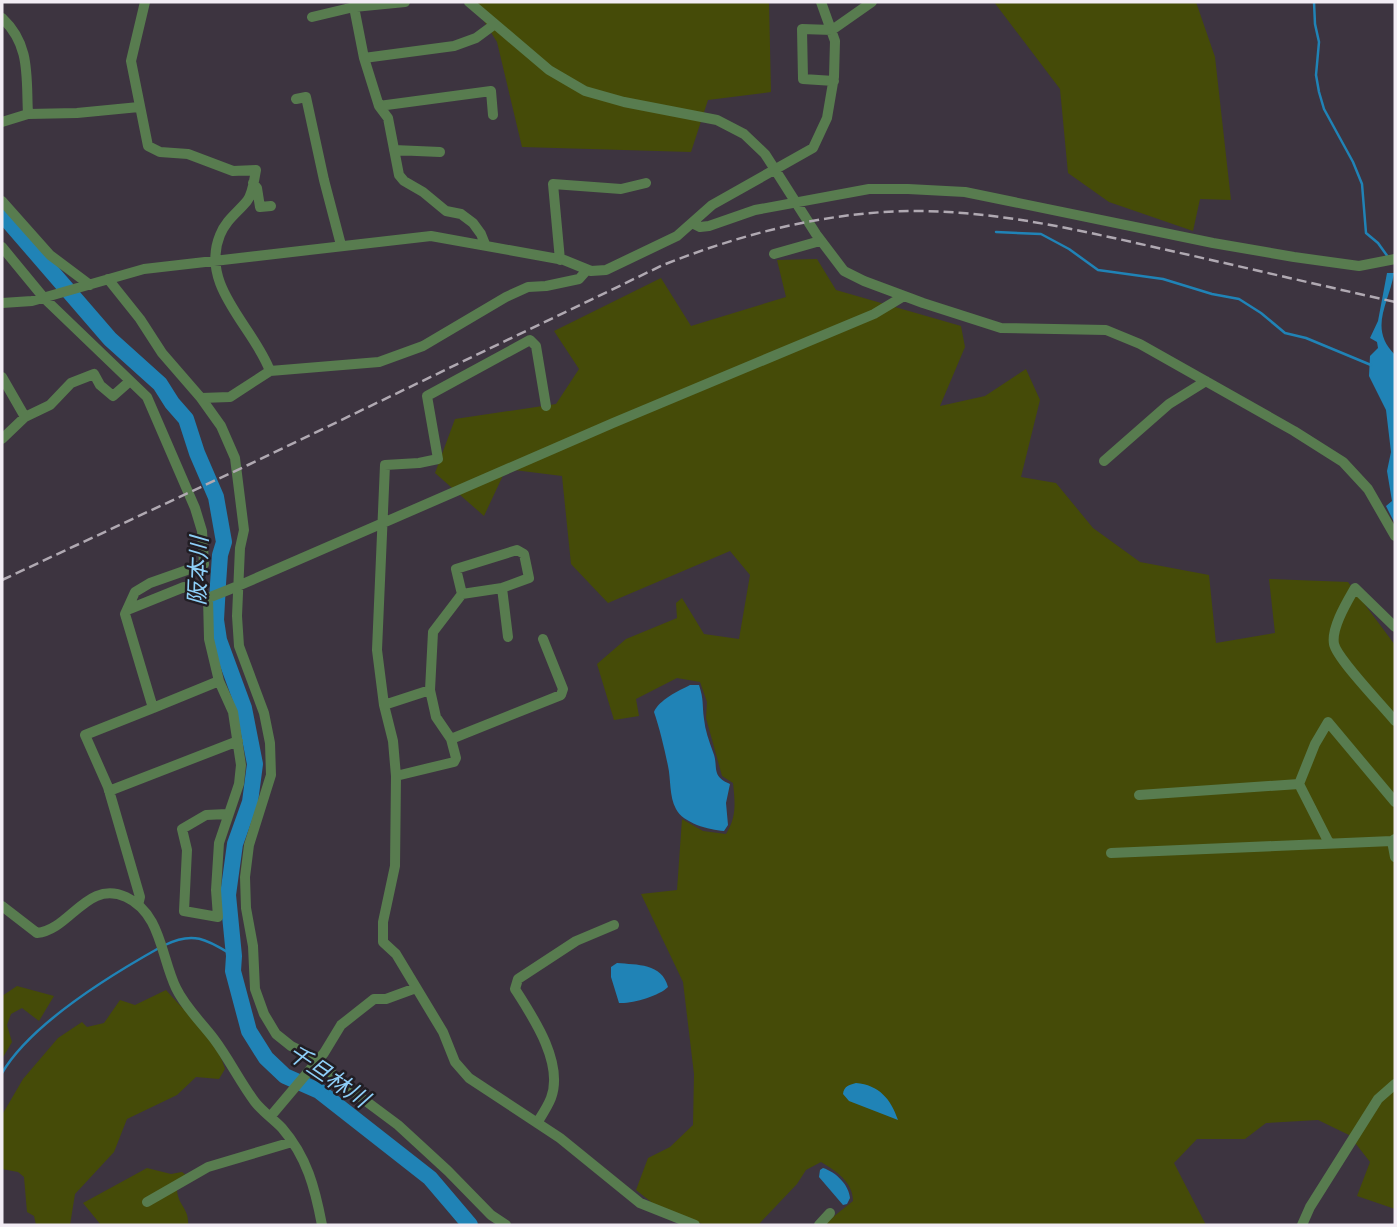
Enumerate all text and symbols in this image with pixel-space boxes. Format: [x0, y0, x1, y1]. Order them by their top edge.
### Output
water label: 阪本川 [180, 533, 214, 606]
water label: 千旦林川 [282, 1036, 379, 1116]

